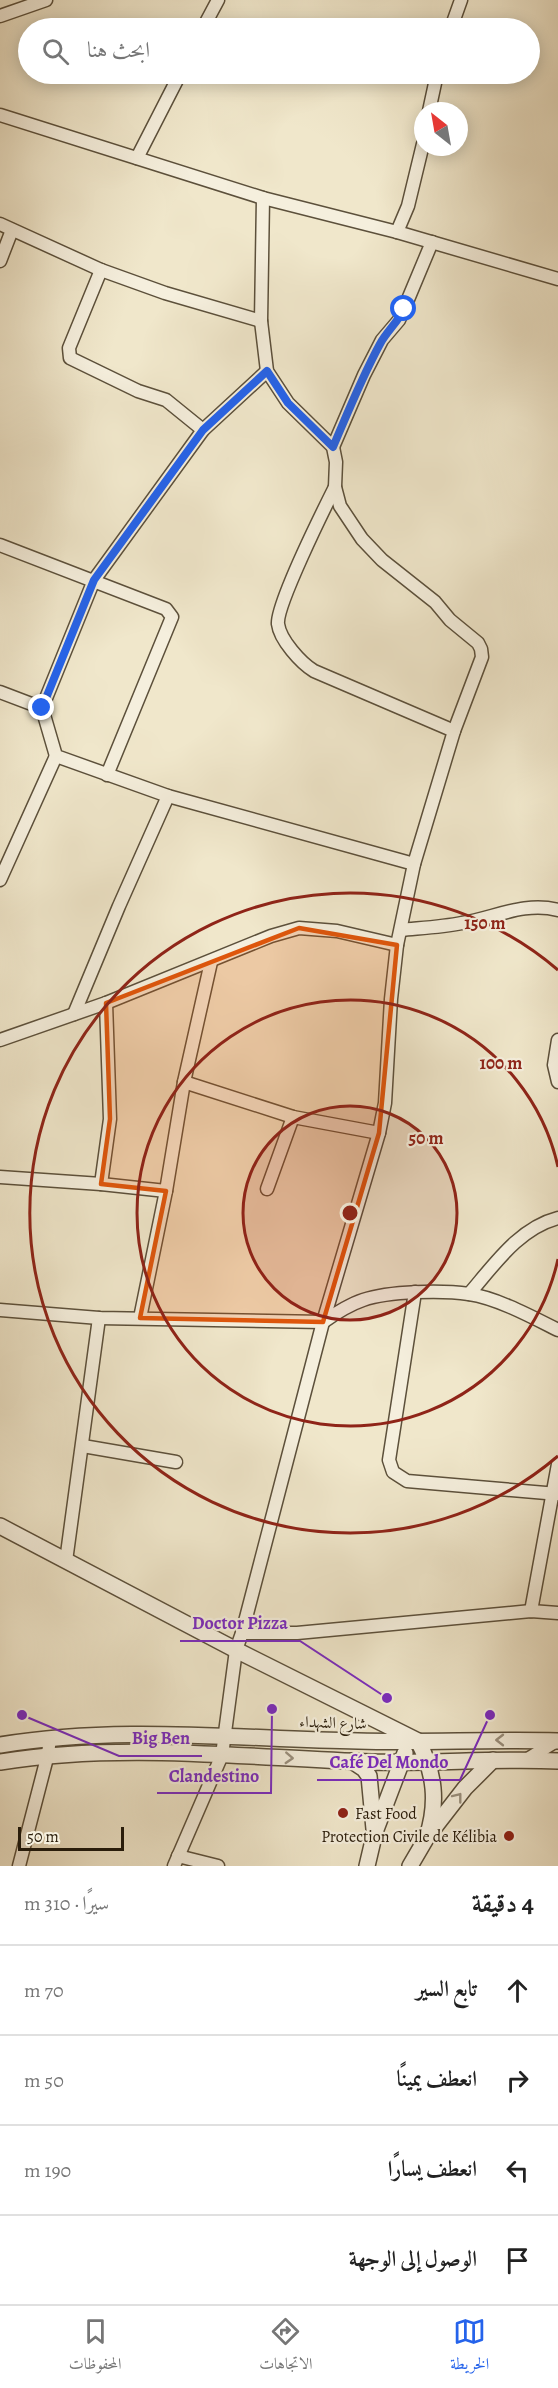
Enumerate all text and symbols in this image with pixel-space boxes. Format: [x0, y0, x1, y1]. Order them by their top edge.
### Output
search box [18, 18, 540, 84]
icon: search [39, 35, 72, 68]
text: ابحث هنا [87, 35, 150, 65]
north arrow [414, 102, 468, 156]
route start [390, 295, 416, 321]
route end [28, 694, 54, 720]
text: 150 m [464, 911, 506, 935]
text: 100 m [480, 1051, 522, 1075]
text: 50 m [409, 1126, 443, 1150]
centre of rings [340, 1203, 360, 1223]
callout: Doctor Pizza [180, 1605, 300, 1641]
text: Doctor Pizza [192, 1611, 288, 1635]
street label: شارع الشهداء [299, 1711, 367, 1737]
callout: Big Ben [119, 1720, 202, 1756]
text: Big Ben [132, 1726, 190, 1750]
one-way arrow [495, 1734, 504, 1746]
callout: Café Del Mondo [317, 1744, 460, 1780]
text: Café Del Mondo [330, 1750, 448, 1774]
one-way arrow [284, 1751, 293, 1764]
callout: Clandestino [157, 1757, 271, 1793]
text: Clandestino [169, 1764, 259, 1788]
one-way arrow [451, 1792, 462, 1803]
place label: Fast Food [355, 1803, 417, 1825]
marker: Fast Food [336, 1806, 350, 1820]
scale bar [18, 1824, 124, 1852]
text: 50 m [27, 1826, 59, 1848]
place label: Protection Civile de Kélibia [321, 1826, 498, 1848]
marker: Protection Civile de Kélibia [502, 1829, 516, 1843]
text: 4 دقيقة [472, 1886, 534, 1921]
text: سيرًا · 310 m [24, 1890, 109, 1917]
text: تابع السير [416, 1974, 477, 2004]
icon: ahead [501, 1974, 534, 2007]
text: 70 m [24, 1977, 64, 2004]
text: انعطف يمينًا [397, 2064, 477, 2094]
icon: right [501, 2064, 534, 2097]
text: 50 m [24, 2067, 64, 2094]
text: انعطف يسارًا [388, 2154, 477, 2184]
icon: left [501, 2154, 534, 2187]
text: 190 m [24, 2157, 71, 2184]
text: الوصول إلى الوجهة [349, 2244, 477, 2274]
icon: arrive [501, 2244, 534, 2277]
tab: المحفوظات [69, 2315, 122, 2379]
tab: الاتجاهات [259, 2315, 313, 2379]
tab: الخريطة [450, 2315, 489, 2379]

